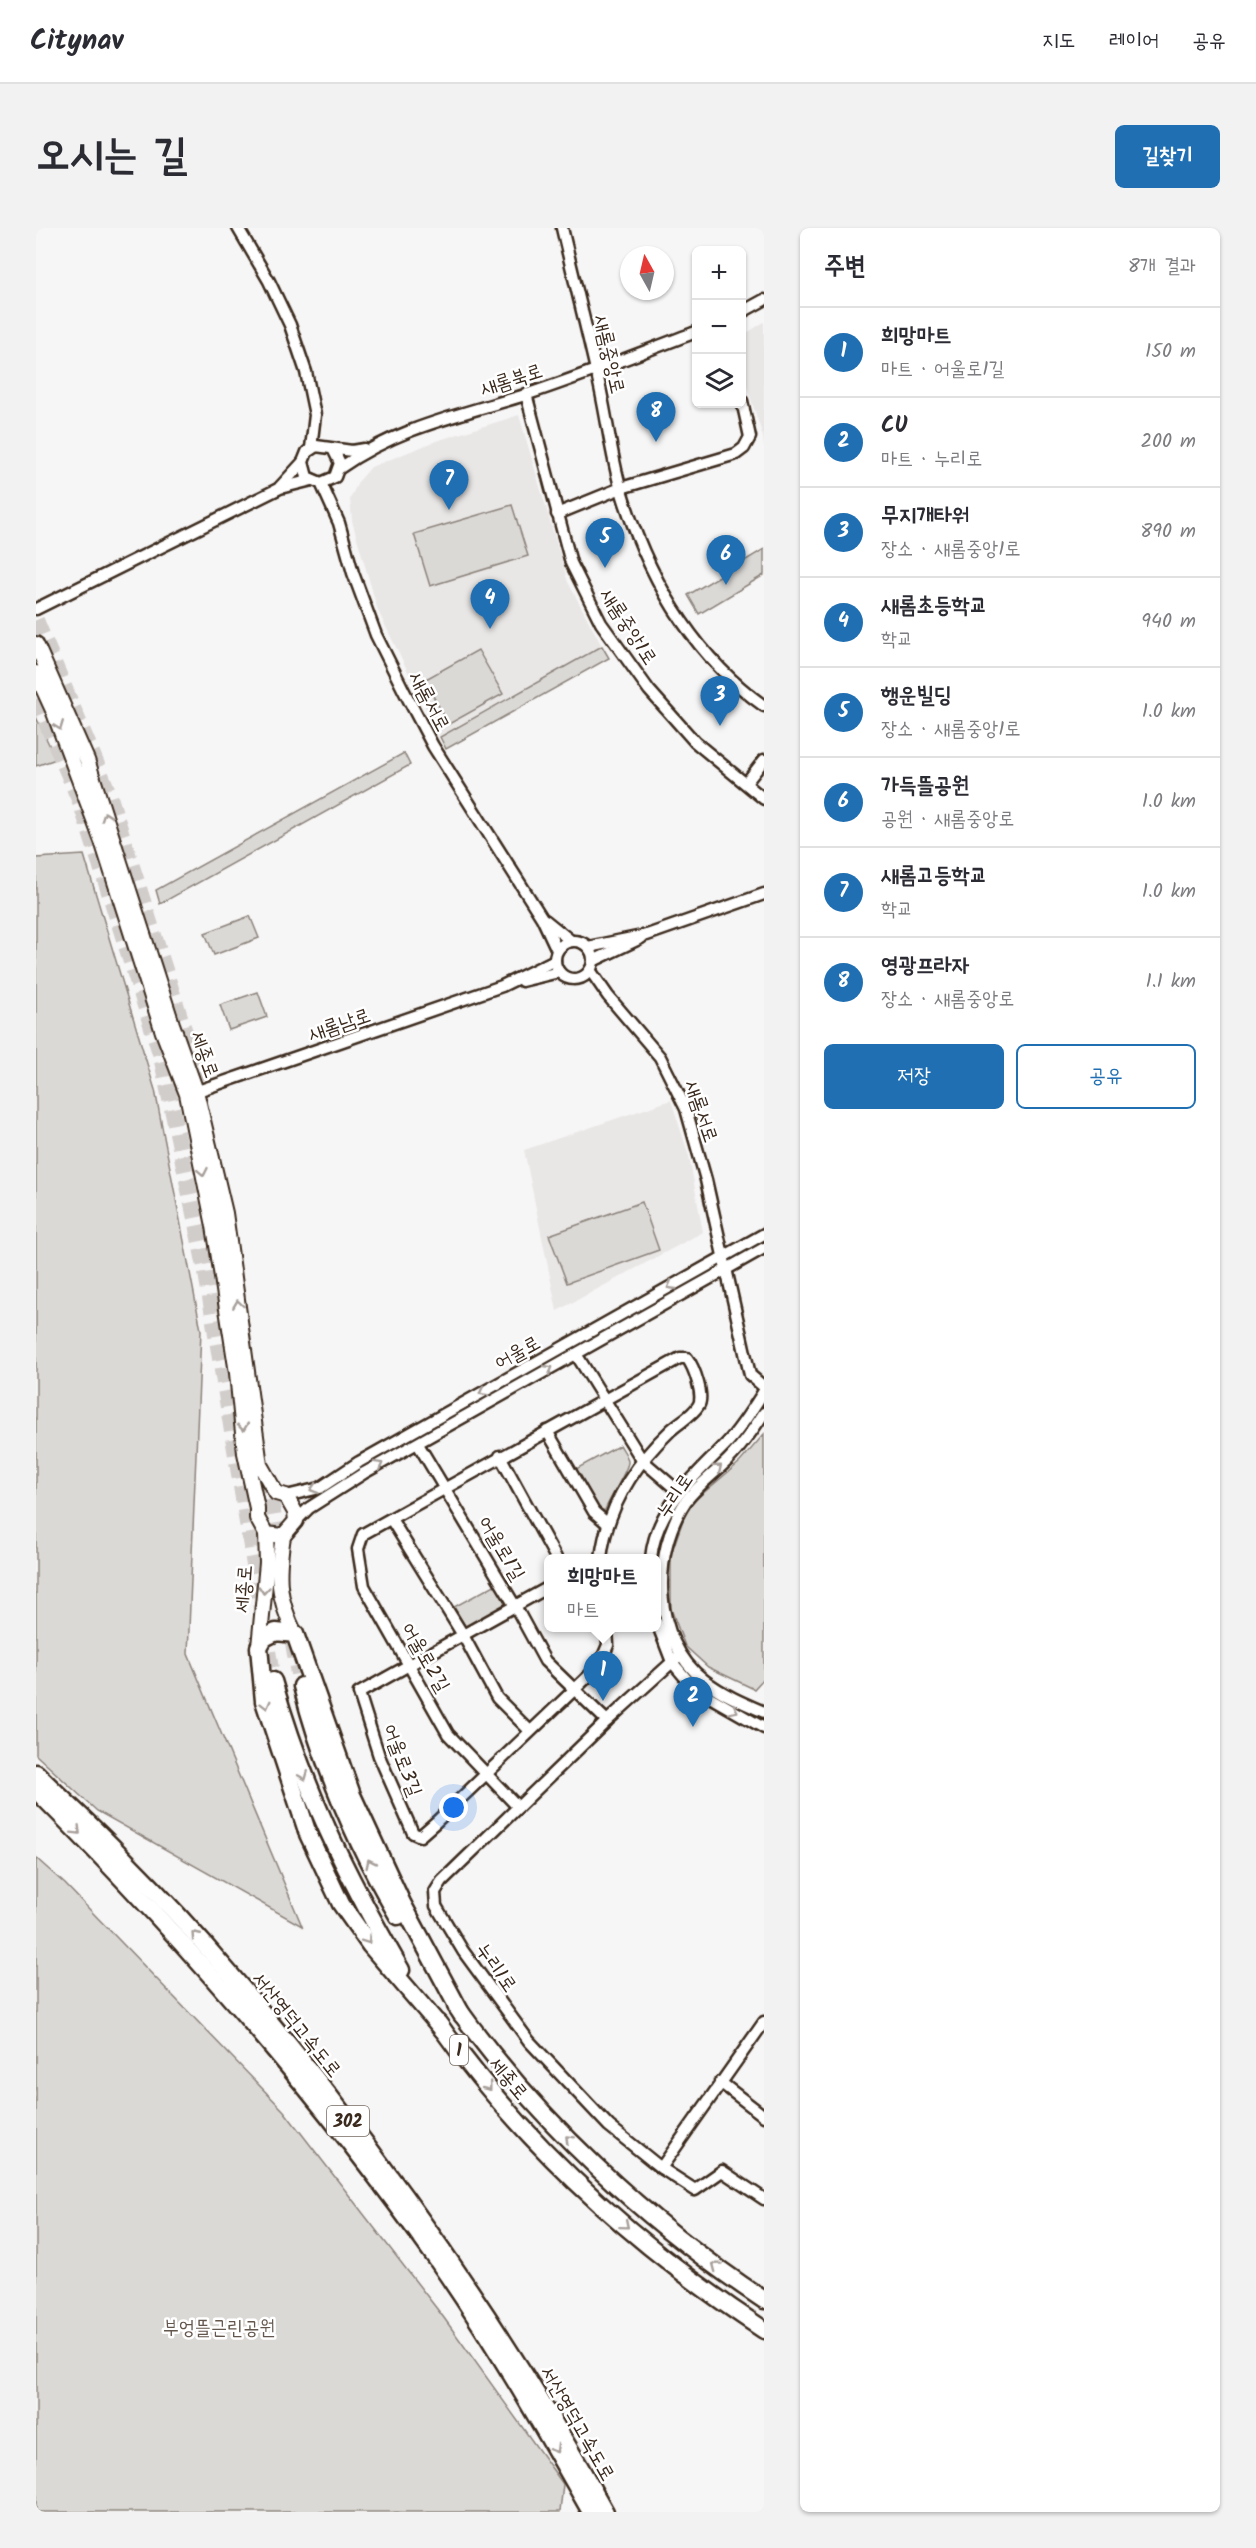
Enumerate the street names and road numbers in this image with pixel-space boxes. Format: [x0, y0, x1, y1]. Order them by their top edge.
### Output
street label: 새롬중앙로 [583, 312, 633, 397]
street label: 새롬북로 [476, 356, 547, 406]
street label: 새롬중앙1로 [590, 582, 664, 672]
street label: 새롬서로 [399, 666, 457, 738]
street label: 새롬남로 [304, 1000, 375, 1051]
street label: 세종로 [180, 1027, 226, 1083]
street label: 새롬서로 [675, 1076, 726, 1147]
street label: 어울로 [489, 1328, 547, 1379]
street label: 누리로 [649, 1467, 702, 1525]
street label: 어울로1길 [468, 1511, 532, 1588]
street label: 세종로 [227, 1564, 263, 1614]
street label: 어울로2길 [391, 1617, 457, 1699]
street label: 어울로3길 [373, 1720, 430, 1802]
street label: 누리1로 [467, 1937, 524, 2000]
street label: 서산영덕고속도로 [242, 1965, 348, 2085]
road number: 1 [450, 2035, 468, 2065]
street label: 세종로 [480, 2051, 535, 2108]
road number: 302 [327, 2106, 369, 2136]
street label: 서산영덕고속도로 [530, 2360, 622, 2488]

